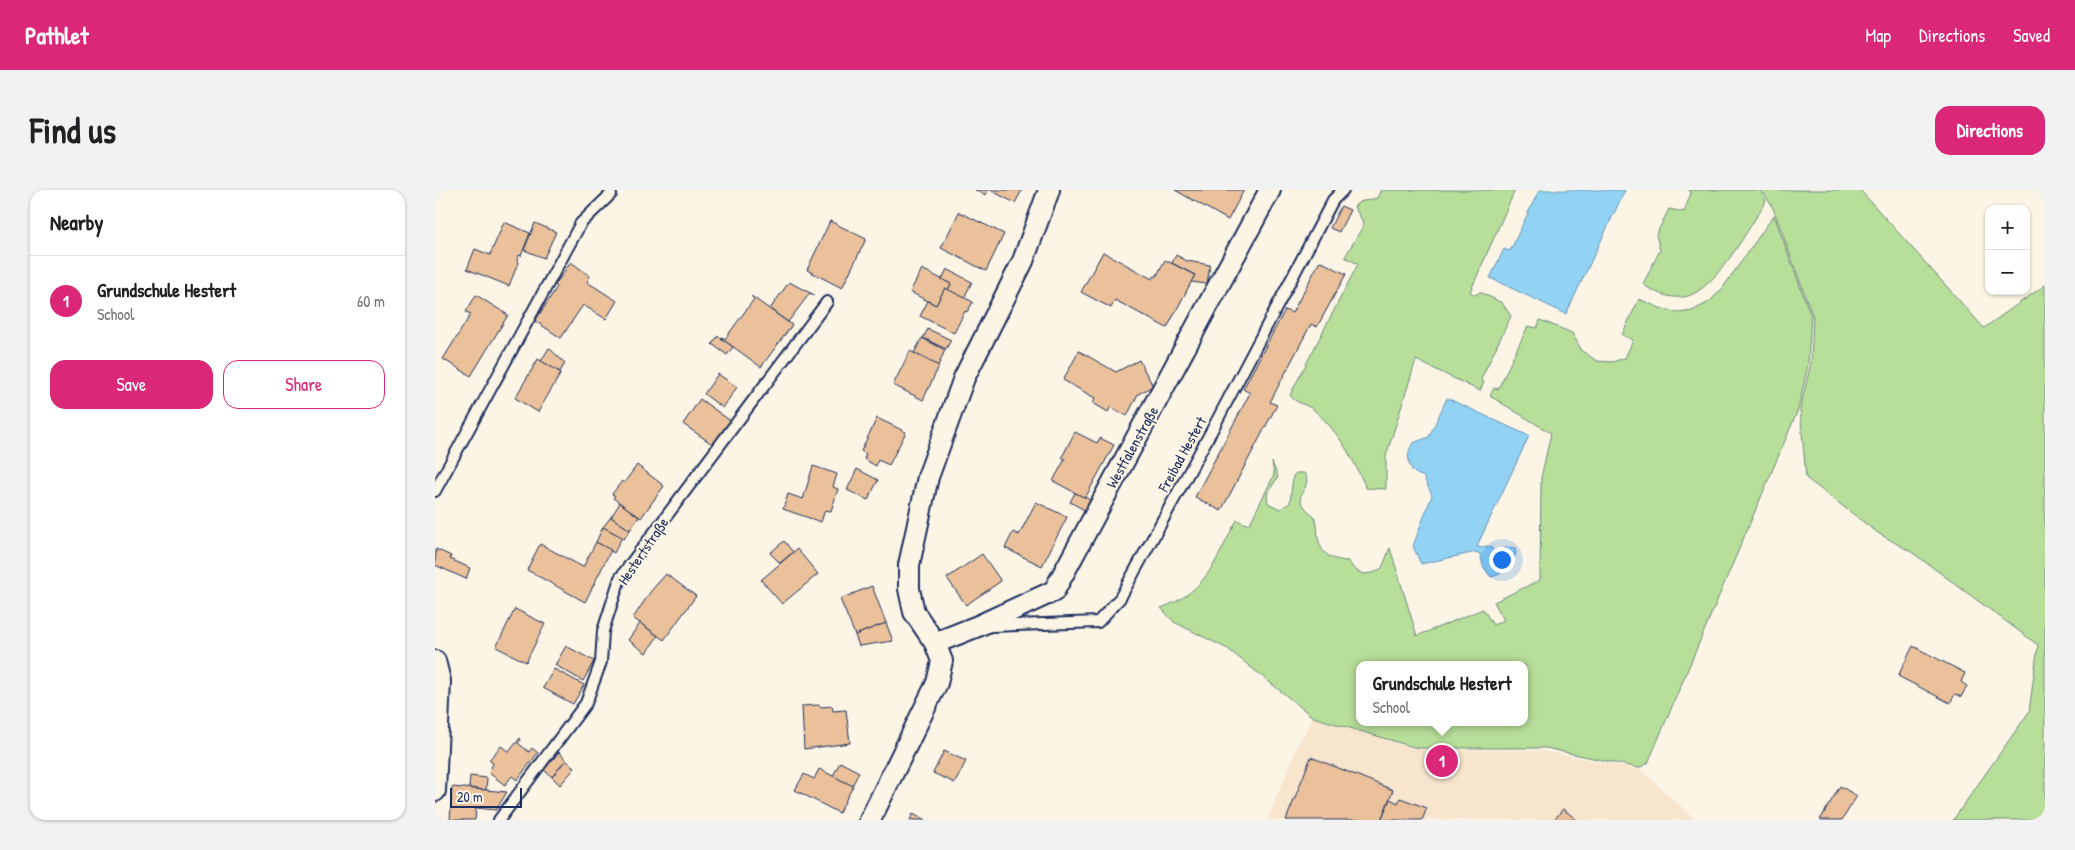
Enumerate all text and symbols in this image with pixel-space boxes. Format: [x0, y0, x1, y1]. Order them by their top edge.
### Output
text: Pathlet [25, 19, 88, 51]
text: Map [1866, 23, 1891, 48]
text: Directions [1919, 23, 1985, 48]
text: Saved [2013, 23, 2050, 48]
button: Directions [1935, 106, 2045, 155]
text: Find us [30, 107, 116, 154]
map controls [1985, 205, 2030, 295]
button: + [1985, 205, 2030, 250]
text: Nearby [50, 208, 103, 237]
button: − [1985, 250, 2030, 295]
text: Grundschule Hestert [97, 277, 236, 303]
text: 1 [63, 290, 69, 312]
text: 60 m [357, 290, 385, 312]
text: School [97, 303, 134, 325]
button: Save [50, 360, 213, 409]
button: Share [223, 360, 385, 409]
street label: Westfalenstraße [1101, 402, 1163, 492]
street label: Freibad Hestert [1152, 412, 1212, 496]
street label: Hestertstraße [613, 513, 673, 589]
your location [1489, 547, 1515, 573]
popup [1356, 661, 1528, 726]
text: Grundschule Hestert [1372, 670, 1512, 696]
text: School [1372, 696, 1410, 718]
pin: 1 [1426, 742, 1458, 780]
scale bar [450, 785, 523, 808]
text: 20 m [457, 787, 483, 806]

